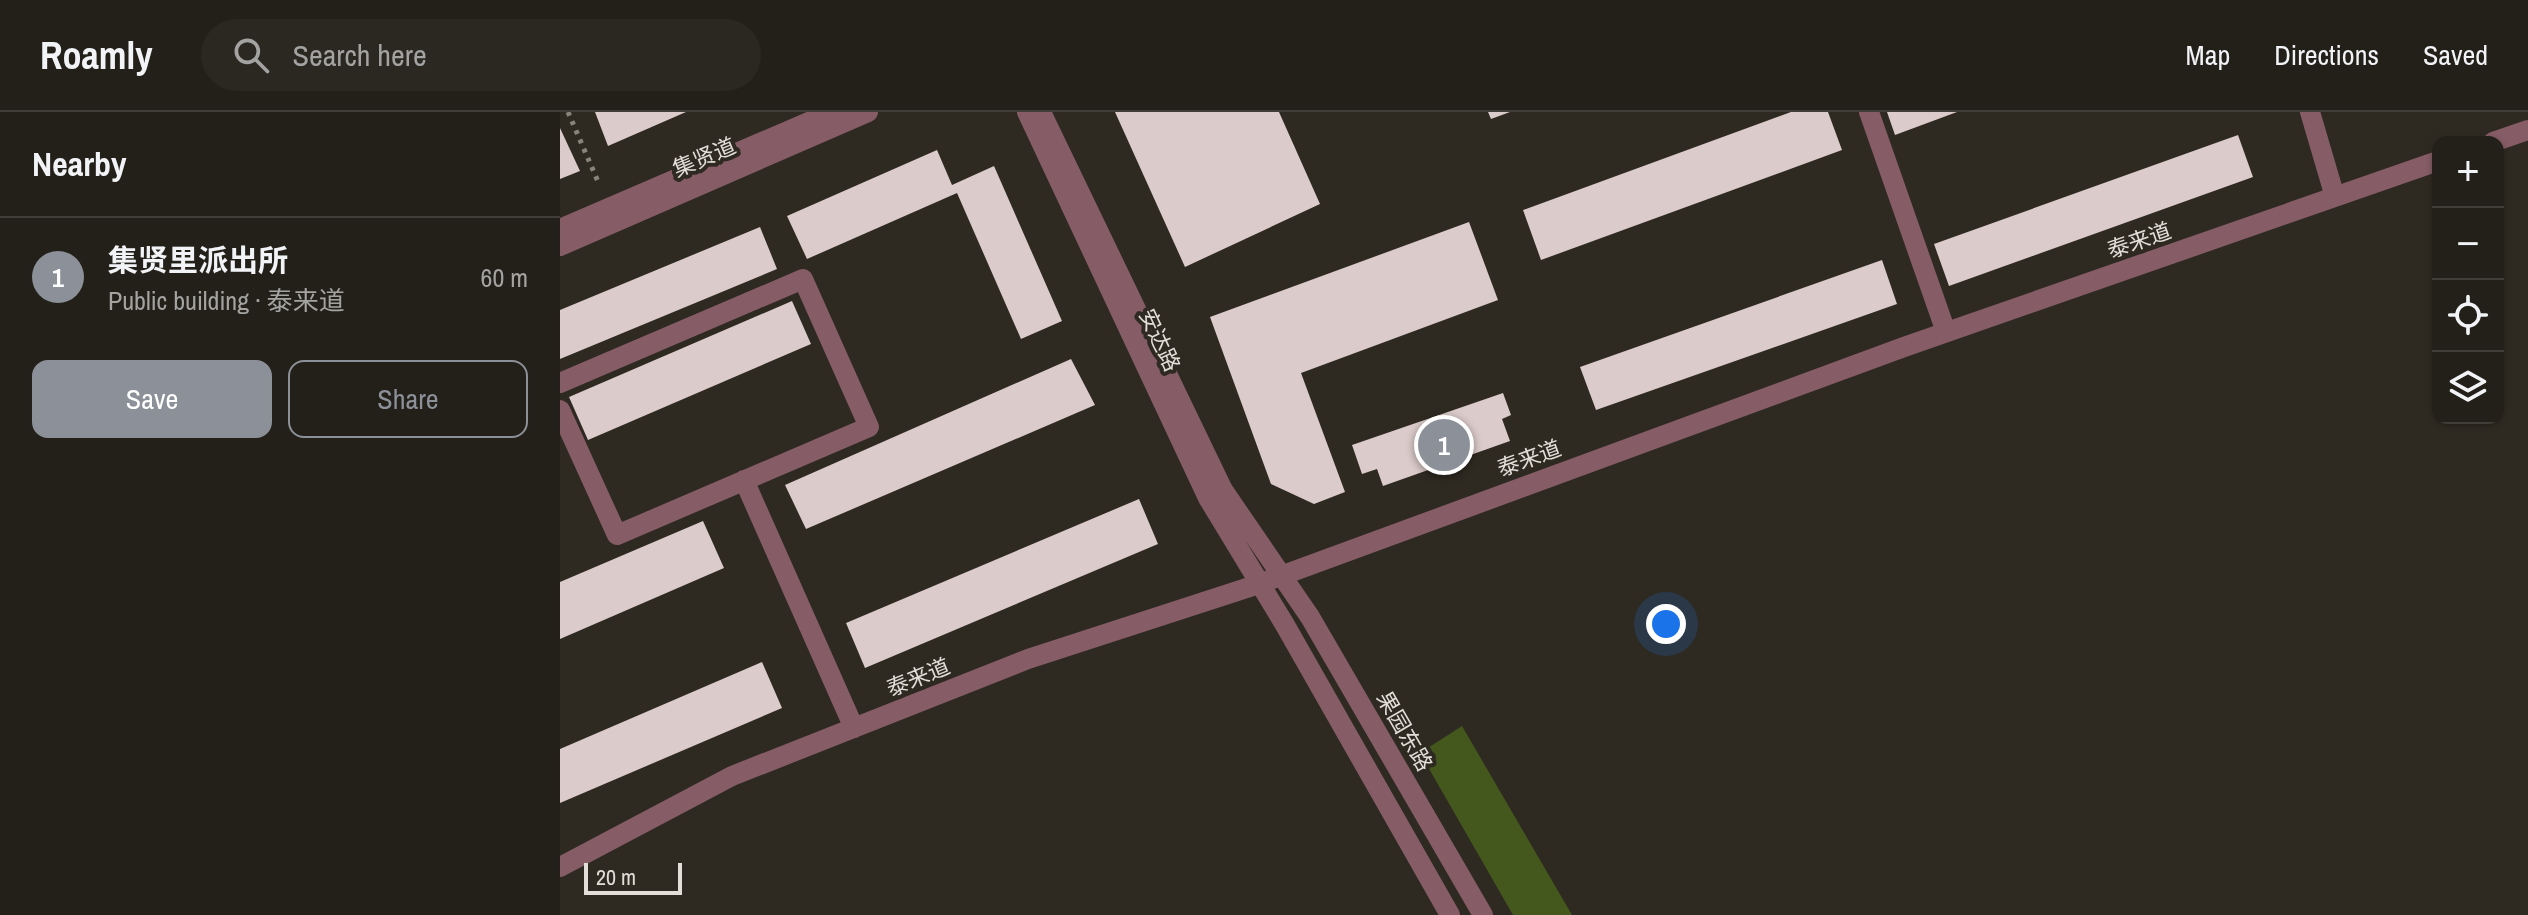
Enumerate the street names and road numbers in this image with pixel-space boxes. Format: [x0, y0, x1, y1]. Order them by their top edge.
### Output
street label: 集贤道 [668, 130, 740, 184]
street label: 泰来道 [2103, 215, 2175, 265]
street label: 安达路 [1132, 304, 1188, 376]
street label: 泰来道 [1493, 433, 1565, 483]
street label: 泰来道 [882, 651, 954, 703]
street label: 果园东路 [1370, 685, 1440, 777]

